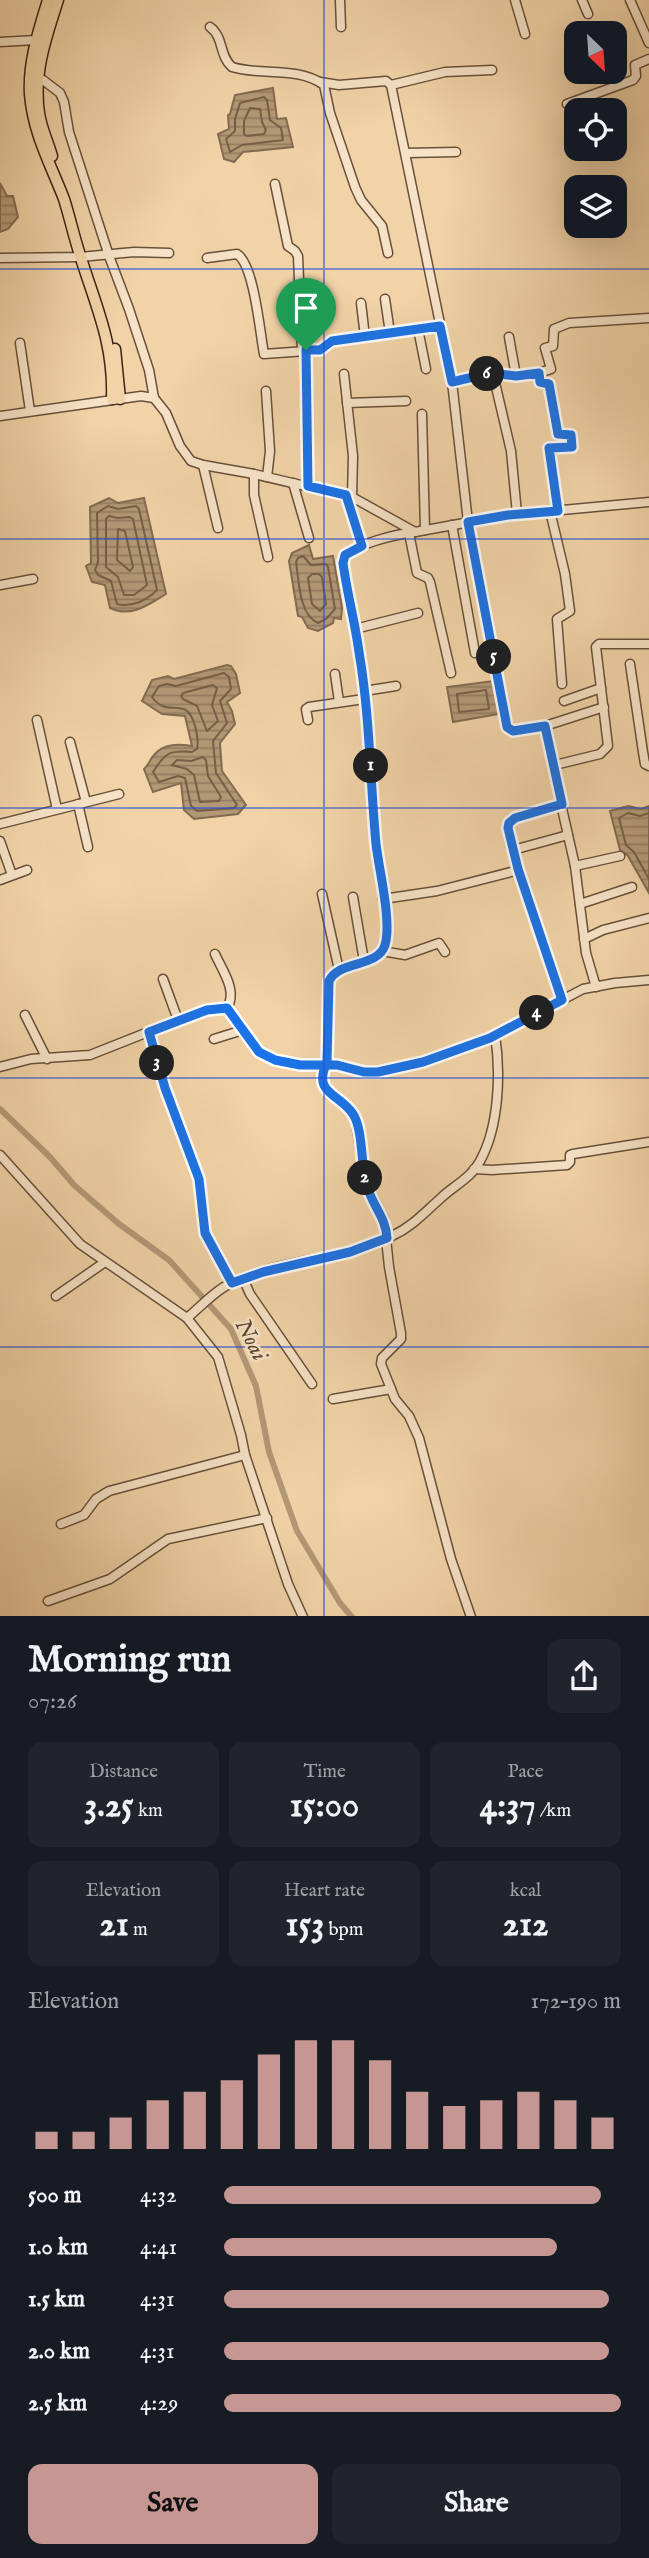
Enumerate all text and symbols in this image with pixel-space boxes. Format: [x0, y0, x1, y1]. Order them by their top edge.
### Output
north arrow [564, 21, 626, 84]
map controls [564, 21, 627, 238]
button: locate [564, 98, 627, 161]
button: layers [564, 175, 627, 238]
pin [276, 278, 336, 350]
icon: arrive [287, 289, 325, 327]
pin: 6 [470, 356, 504, 392]
text: 6 [482, 361, 491, 385]
pin: 5 [476, 640, 512, 674]
text: 5 [490, 644, 497, 668]
pin: 1 [354, 748, 388, 784]
text: 1 [367, 753, 374, 777]
pin: 4 [520, 996, 554, 1030]
text: 4 [532, 1000, 541, 1024]
pin: 3 [140, 1046, 174, 1080]
text: 3 [153, 1050, 160, 1074]
pin: 2 [348, 1160, 382, 1196]
text: 2 [360, 1165, 369, 1189]
water label: Noai [228, 1314, 274, 1367]
text: Morning run [28, 1637, 231, 1685]
button: share [547, 1639, 621, 1713]
text: 07:26 [28, 1687, 77, 1716]
text: Distance [89, 1760, 158, 1784]
text: Time [303, 1760, 346, 1784]
text: Pace [508, 1760, 543, 1784]
text: 3.25 [84, 1784, 134, 1829]
text: 15:00 [290, 1784, 359, 1829]
text: 4:37 [480, 1784, 536, 1829]
text: km [134, 1799, 163, 1823]
text: /km [536, 1799, 571, 1823]
text: Elevation [86, 1879, 161, 1903]
text: Heart rate [284, 1879, 365, 1903]
text: kcal [510, 1879, 541, 1903]
text: 21 [99, 1903, 129, 1948]
text: 153 [285, 1903, 324, 1948]
text: 212 [503, 1903, 548, 1948]
text: m [129, 1918, 148, 1942]
text: bpm [324, 1918, 364, 1942]
text: Elevation [28, 1987, 119, 2016]
text: 172–190 m [531, 1987, 621, 2016]
text: 500 m [28, 2181, 82, 2210]
text: 4:32 [140, 2181, 177, 2210]
text: 1.0 km [28, 2233, 88, 2262]
text: 4:41 [140, 2233, 177, 2262]
text: 1.5 km [28, 2285, 85, 2314]
text: 4:31 [140, 2285, 175, 2314]
text: 2.0 km [28, 2337, 90, 2366]
text: 4:31 [140, 2337, 175, 2366]
text: 2.5 km [28, 2389, 87, 2418]
text: 4:29 [140, 2389, 178, 2418]
button: Save [28, 2464, 318, 2544]
button: Share [332, 2464, 621, 2544]

